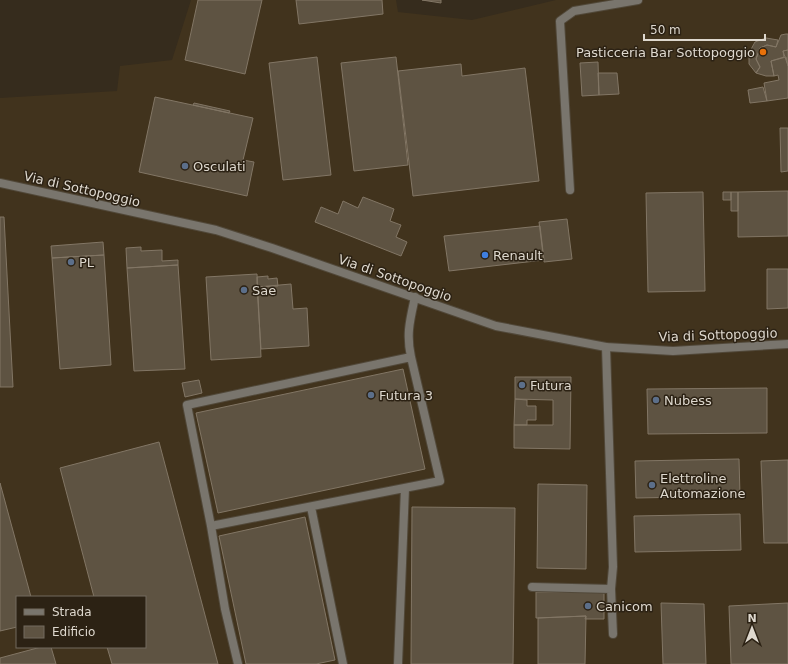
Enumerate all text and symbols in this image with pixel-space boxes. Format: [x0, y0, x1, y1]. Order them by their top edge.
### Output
scale bar [644, 16, 765, 42]
text: 50 m [650, 23, 681, 37]
place label: Pasticceria Bar Sottopoggio [576, 45, 755, 60]
marker: Pasticceria Bar Sottopoggio [758, 47, 768, 57]
place label: Osculati [193, 159, 246, 174]
marker: Osculati [180, 161, 190, 171]
street label: Via di Sottopoggio [22, 168, 142, 210]
place label: Renault [493, 248, 543, 263]
marker: Renault [480, 250, 490, 260]
street label: Via di Sottopoggio [336, 252, 454, 304]
place label: PL [79, 255, 95, 270]
marker: PL [66, 257, 76, 267]
place label: Sae [252, 283, 276, 298]
marker: Sae [239, 285, 249, 295]
street label: Via di Sottopoggio [658, 325, 778, 345]
place label: Futura [530, 378, 572, 393]
marker: Futura [517, 380, 527, 390]
place label: Futura 3 [379, 388, 433, 403]
marker: Futura 3 [366, 390, 376, 400]
place label: Nubess [664, 393, 712, 408]
marker: Nubess [651, 395, 661, 405]
place label: Elettroline Automazione [660, 471, 745, 501]
marker: Elettroline Automazione [647, 480, 657, 490]
legend [16, 596, 146, 648]
place label: Canicom [596, 599, 653, 614]
marker: Canicom [583, 601, 593, 611]
text: Strada [52, 605, 92, 619]
north arrow [732, 608, 772, 648]
text: N [747, 612, 757, 625]
text: Edificio [52, 625, 95, 639]

